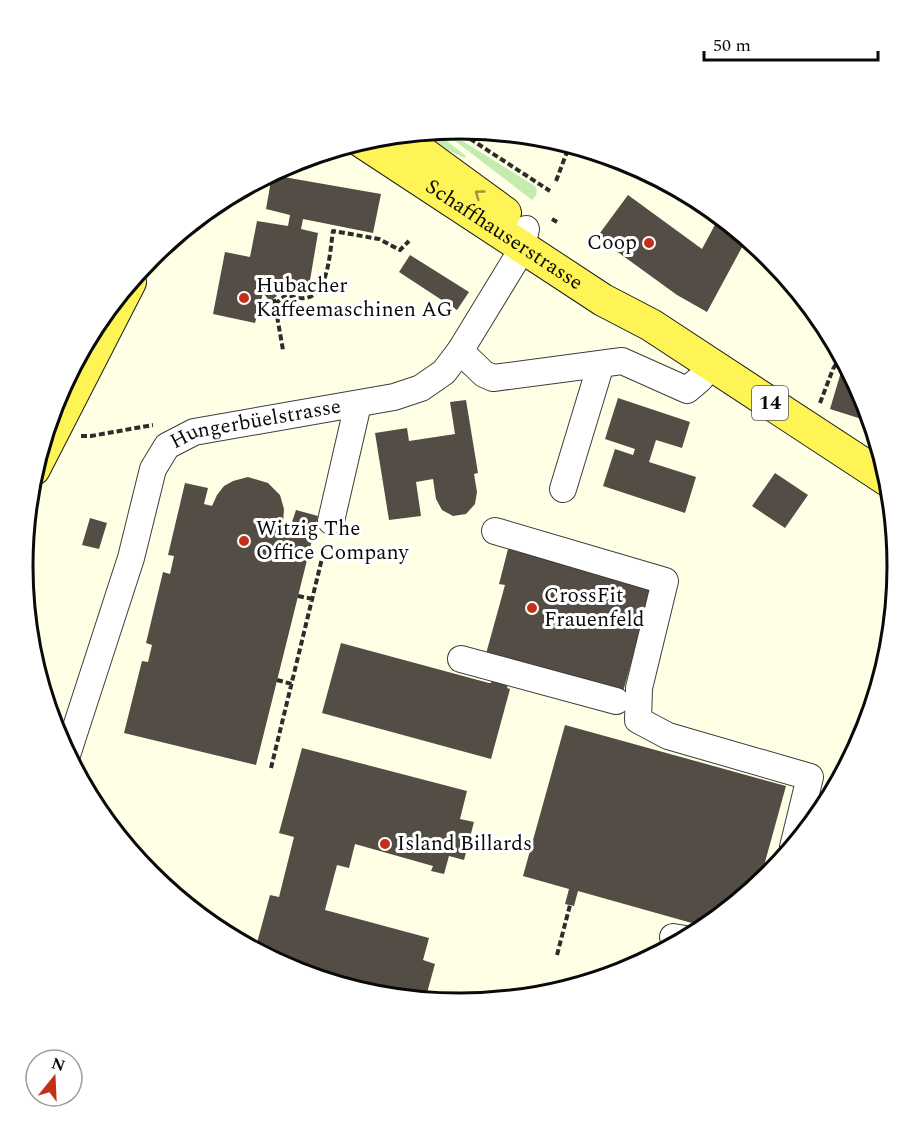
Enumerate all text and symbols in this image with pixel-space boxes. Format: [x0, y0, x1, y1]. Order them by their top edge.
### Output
scale bar [704, 24, 878, 62]
text: 50 m [713, 32, 751, 59]
street label: Schaffhauserstrasse [418, 171, 589, 299]
one-way arrow [475, 190, 486, 201]
place label: Coop [587, 227, 637, 259]
marker: Coop [642, 236, 656, 250]
place label: Hubacher Kaffeemaschinen AG [256, 270, 453, 326]
marker: Hubacher Kaffeemaschinen AG [237, 291, 251, 305]
road number: 14 [752, 386, 788, 420]
street label: Hungerbüelstrasse [164, 391, 343, 458]
place label: Witzig The Office Company [256, 513, 410, 569]
marker: Witzig The Office Company [237, 534, 251, 548]
place label: CrossFit Frauenfeld [544, 580, 644, 636]
marker: CrossFit Frauenfeld [525, 601, 539, 615]
place label: Island Billards [397, 828, 532, 860]
marker: Island Billards [378, 837, 392, 851]
north arrow [24, 1048, 84, 1108]
text: N [48, 1051, 68, 1078]

